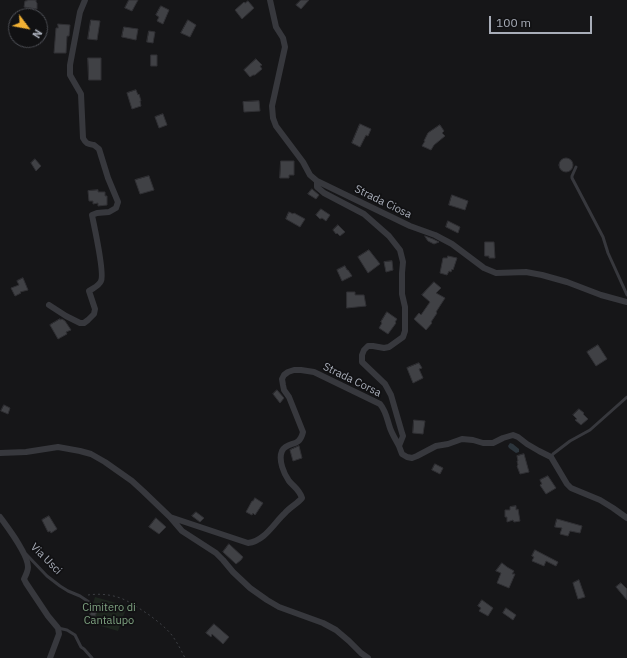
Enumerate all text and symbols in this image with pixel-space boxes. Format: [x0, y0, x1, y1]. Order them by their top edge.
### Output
north arrow [8, 8, 48, 48]
scale bar [491, 8, 594, 34]
text: 100 m [496, 15, 531, 30]
text: N [29, 27, 45, 41]
street label: Strada Ciosa [352, 182, 414, 222]
street label: Strada Corsa [321, 360, 383, 400]
street label: Via Usci [28, 541, 64, 577]
park label: Cimitero di Cantalupo [82, 601, 136, 627]

